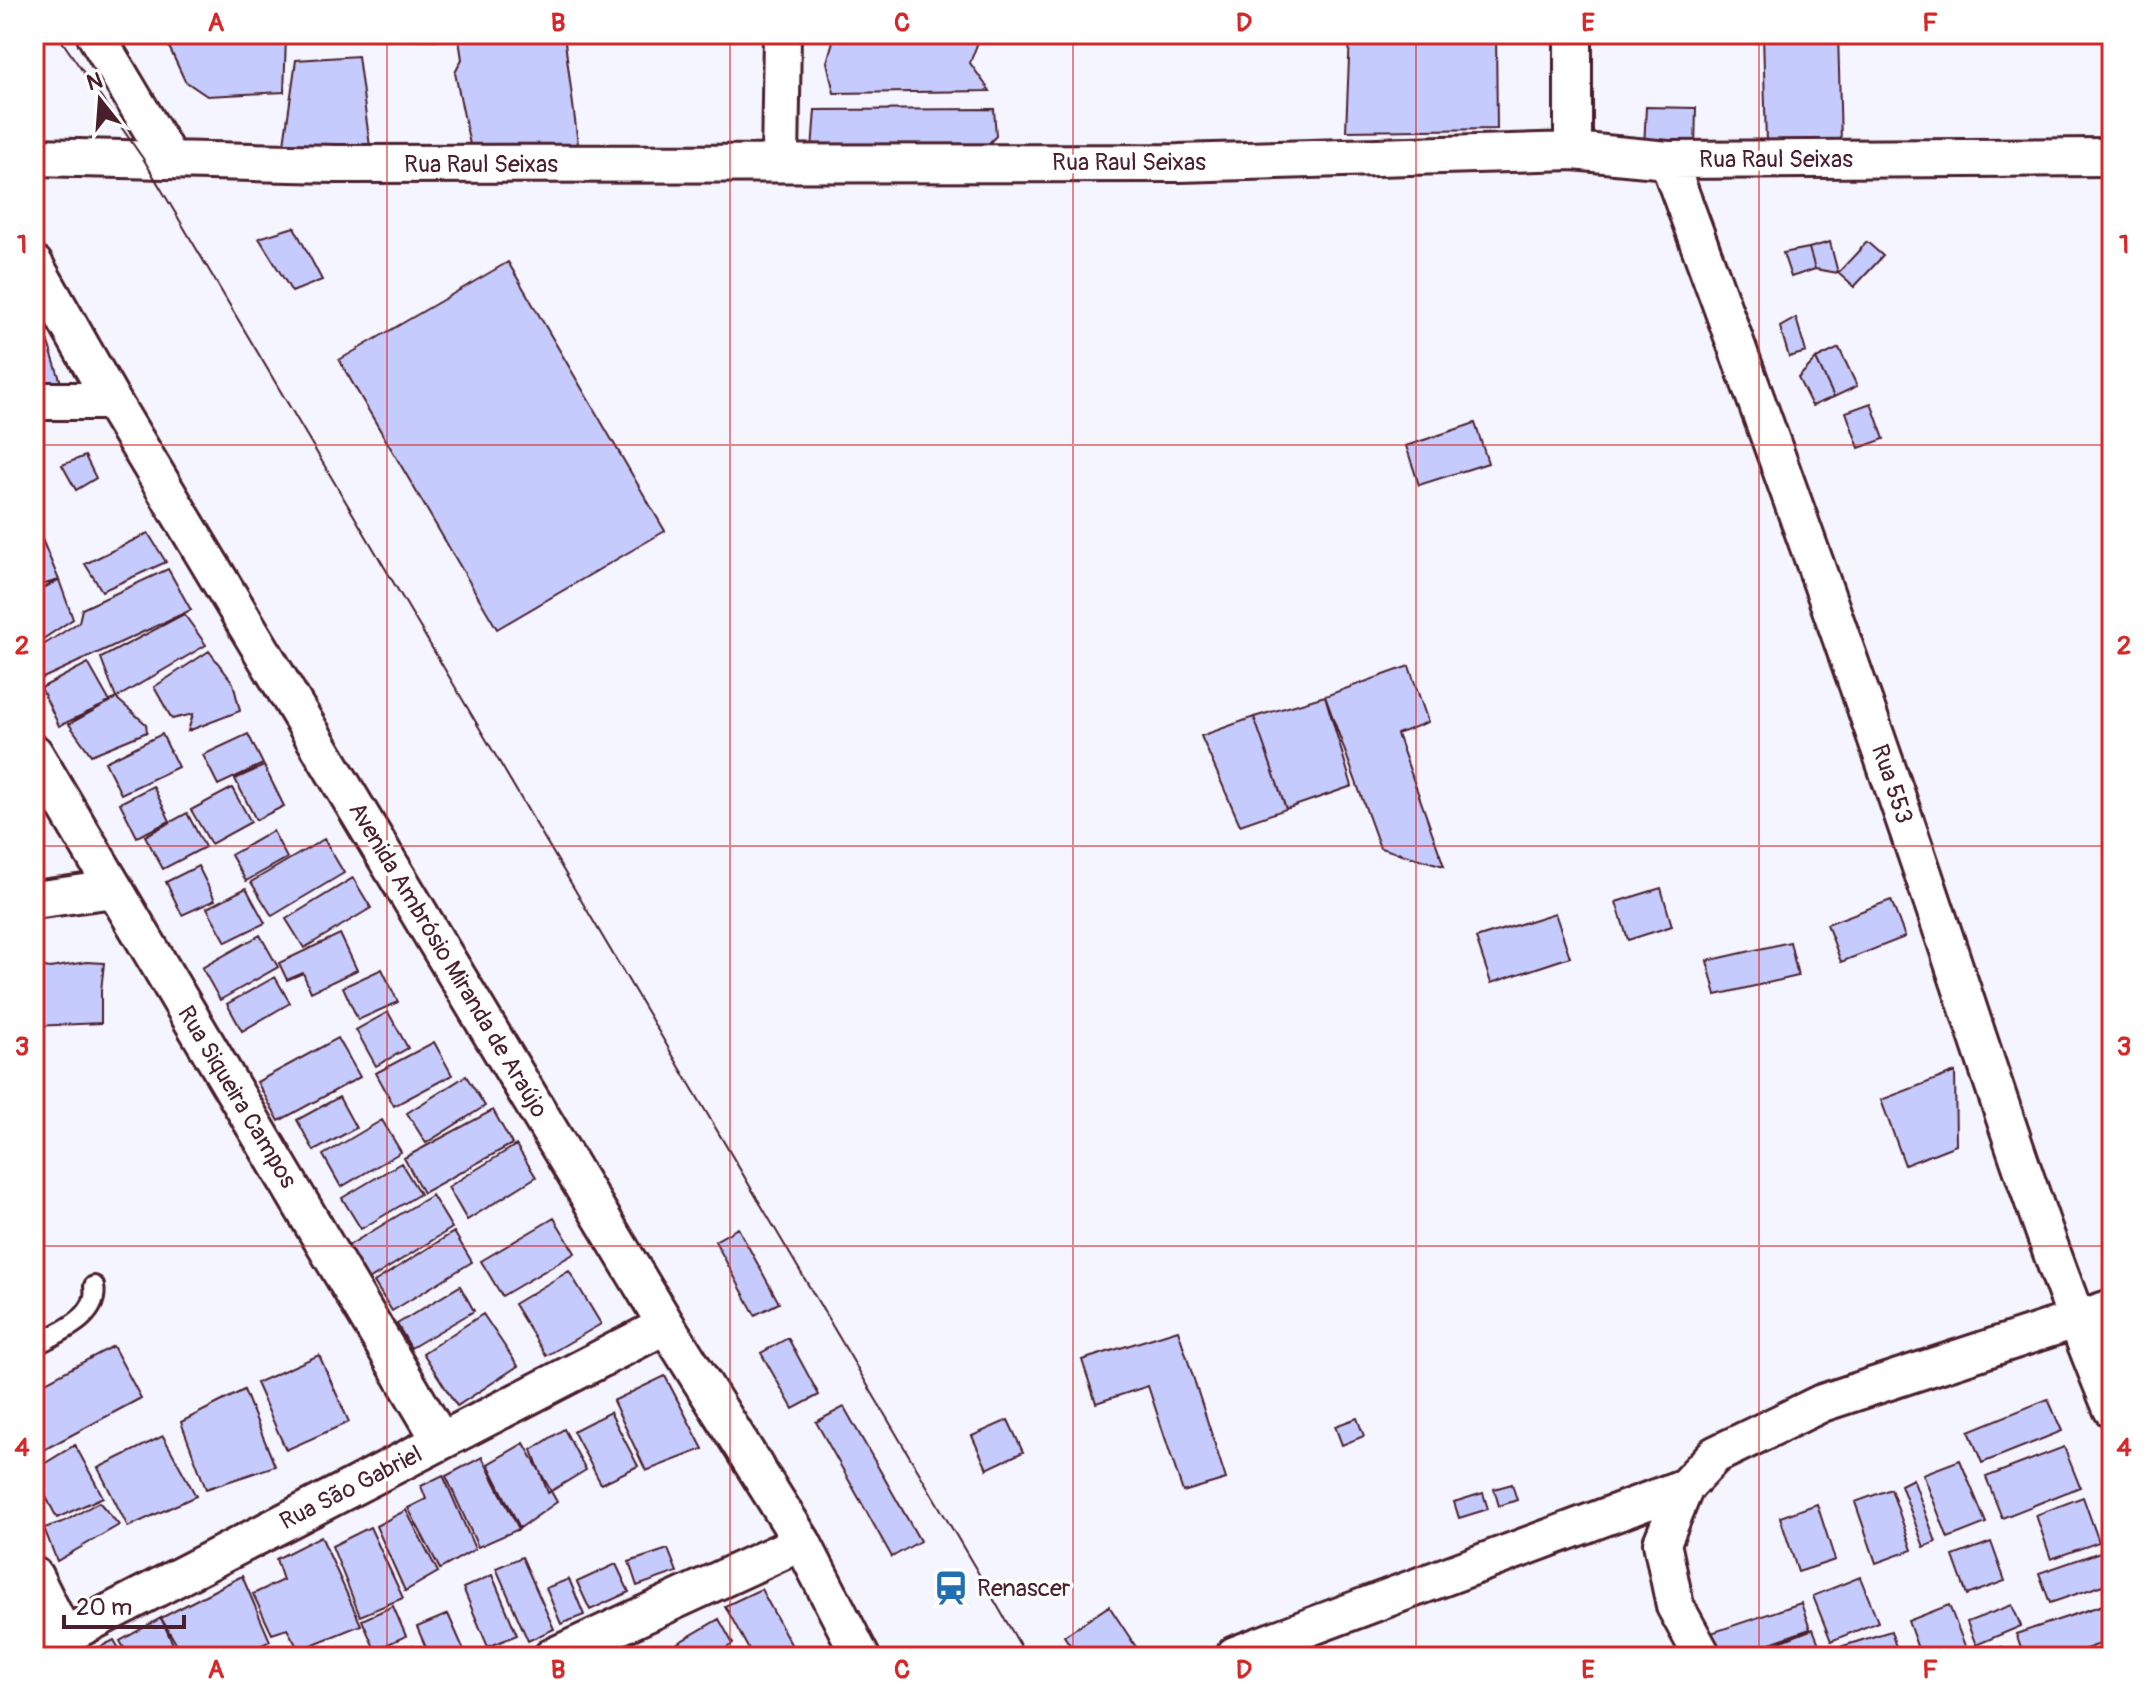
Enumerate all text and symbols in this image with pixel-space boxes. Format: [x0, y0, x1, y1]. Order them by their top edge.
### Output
text: A [208, 7, 225, 39]
text: B [551, 7, 565, 39]
text: C [894, 7, 910, 39]
text: D [1236, 7, 1252, 39]
text: E [1581, 7, 1595, 39]
text: F [1922, 7, 1938, 39]
north arrow [60, 60, 140, 140]
text: N [83, 66, 106, 97]
street label: Rua Raul Seixas [1699, 145, 1853, 174]
street label: Rua Raul Seixas [1052, 148, 1206, 177]
street label: Rua Raul Seixas [404, 150, 558, 179]
text: 1 [17, 229, 27, 261]
text: 1 [2119, 229, 2129, 261]
text: 2 [15, 630, 29, 662]
text: 2 [2117, 630, 2131, 662]
street label: Rua 553 [1865, 741, 1919, 827]
street label: Avenida Ambrósio Miranda de Araújo [342, 797, 554, 1123]
street label: Rua Siqueira Campos [171, 1001, 303, 1193]
text: 3 [15, 1031, 29, 1063]
text: 3 [2117, 1031, 2131, 1063]
text: 4 [14, 1432, 30, 1464]
text: 4 [2116, 1432, 2132, 1464]
street label: Rua São Gabriel [275, 1440, 427, 1536]
station icon: Renascer [932, 1569, 970, 1607]
place label: Renascer [977, 1574, 1071, 1603]
scale bar [64, 1579, 184, 1629]
text: 20 m [76, 1593, 132, 1622]
text: A [208, 1654, 225, 1686]
text: B [551, 1654, 565, 1686]
text: C [894, 1654, 910, 1686]
text: D [1236, 1654, 1252, 1686]
text: E [1581, 1654, 1595, 1686]
text: F [1922, 1654, 1938, 1686]

